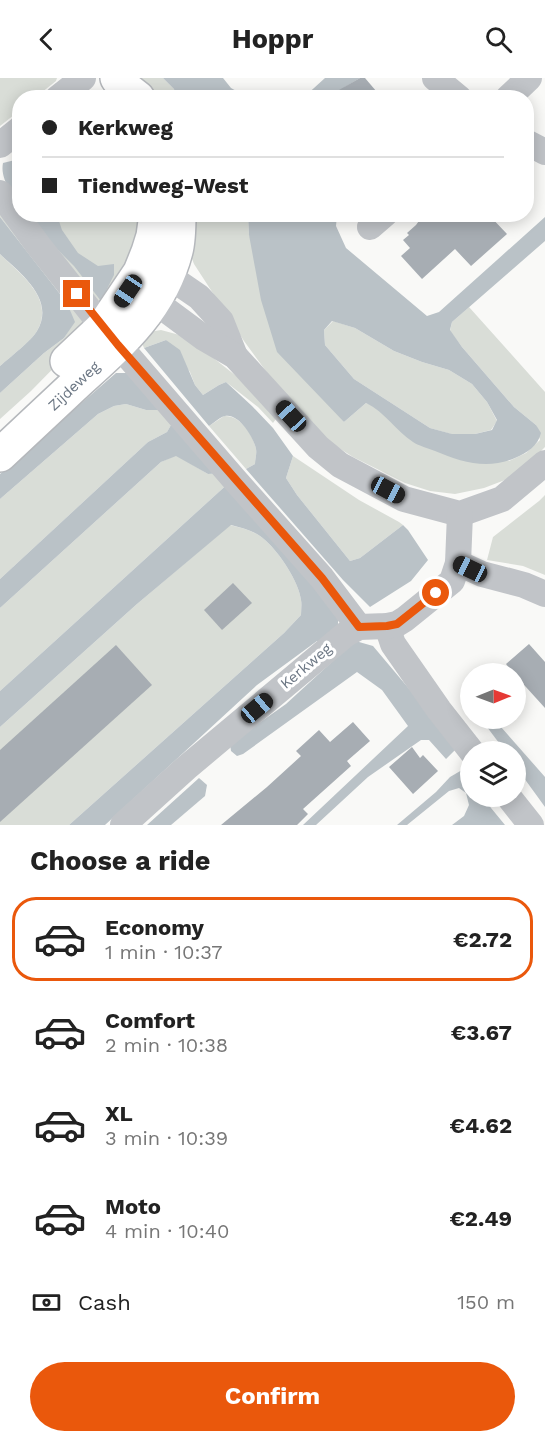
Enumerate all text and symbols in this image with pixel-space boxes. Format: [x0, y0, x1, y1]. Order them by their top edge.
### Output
icon: back [30, 23, 63, 56]
text: Hoppr [232, 23, 313, 55]
icon: search [482, 23, 515, 56]
text: Kerkweg [78, 115, 173, 140]
text: Tiendweg-West [78, 173, 248, 198]
car [110, 271, 146, 311]
route end [63, 280, 90, 307]
street label: Zijdeweg [44, 357, 104, 414]
car [272, 397, 310, 435]
car [368, 474, 408, 506]
car [450, 553, 490, 585]
route start [422, 579, 449, 606]
street label: Kerkweg [277, 639, 335, 693]
north arrow [460, 663, 526, 729]
map controls [460, 663, 526, 807]
car [237, 690, 277, 726]
button: layers [460, 741, 526, 807]
text: Choose a ride [30, 845, 210, 877]
icon: car [33, 912, 87, 966]
text: Economy [105, 915, 204, 940]
text: €2.72 [453, 927, 512, 952]
text: 1 min · 10:37 [105, 940, 222, 964]
icon: car [33, 1005, 87, 1059]
text: Comfort [105, 1008, 195, 1033]
text: €3.67 [451, 1020, 512, 1045]
text: 2 min · 10:38 [105, 1033, 228, 1057]
icon: car [33, 1098, 87, 1152]
text: XL [105, 1101, 133, 1126]
text: €4.62 [450, 1113, 512, 1138]
text: 3 min · 10:39 [105, 1126, 228, 1150]
icon: car [33, 1191, 87, 1245]
text: Moto [105, 1194, 161, 1219]
text: €2.49 [449, 1206, 512, 1231]
text: 4 min · 10:40 [105, 1219, 229, 1243]
icon: cash [30, 1286, 63, 1319]
text: Cash [78, 1290, 131, 1315]
text: 150 m [457, 1290, 515, 1314]
button: Confirm [30, 1362, 515, 1431]

